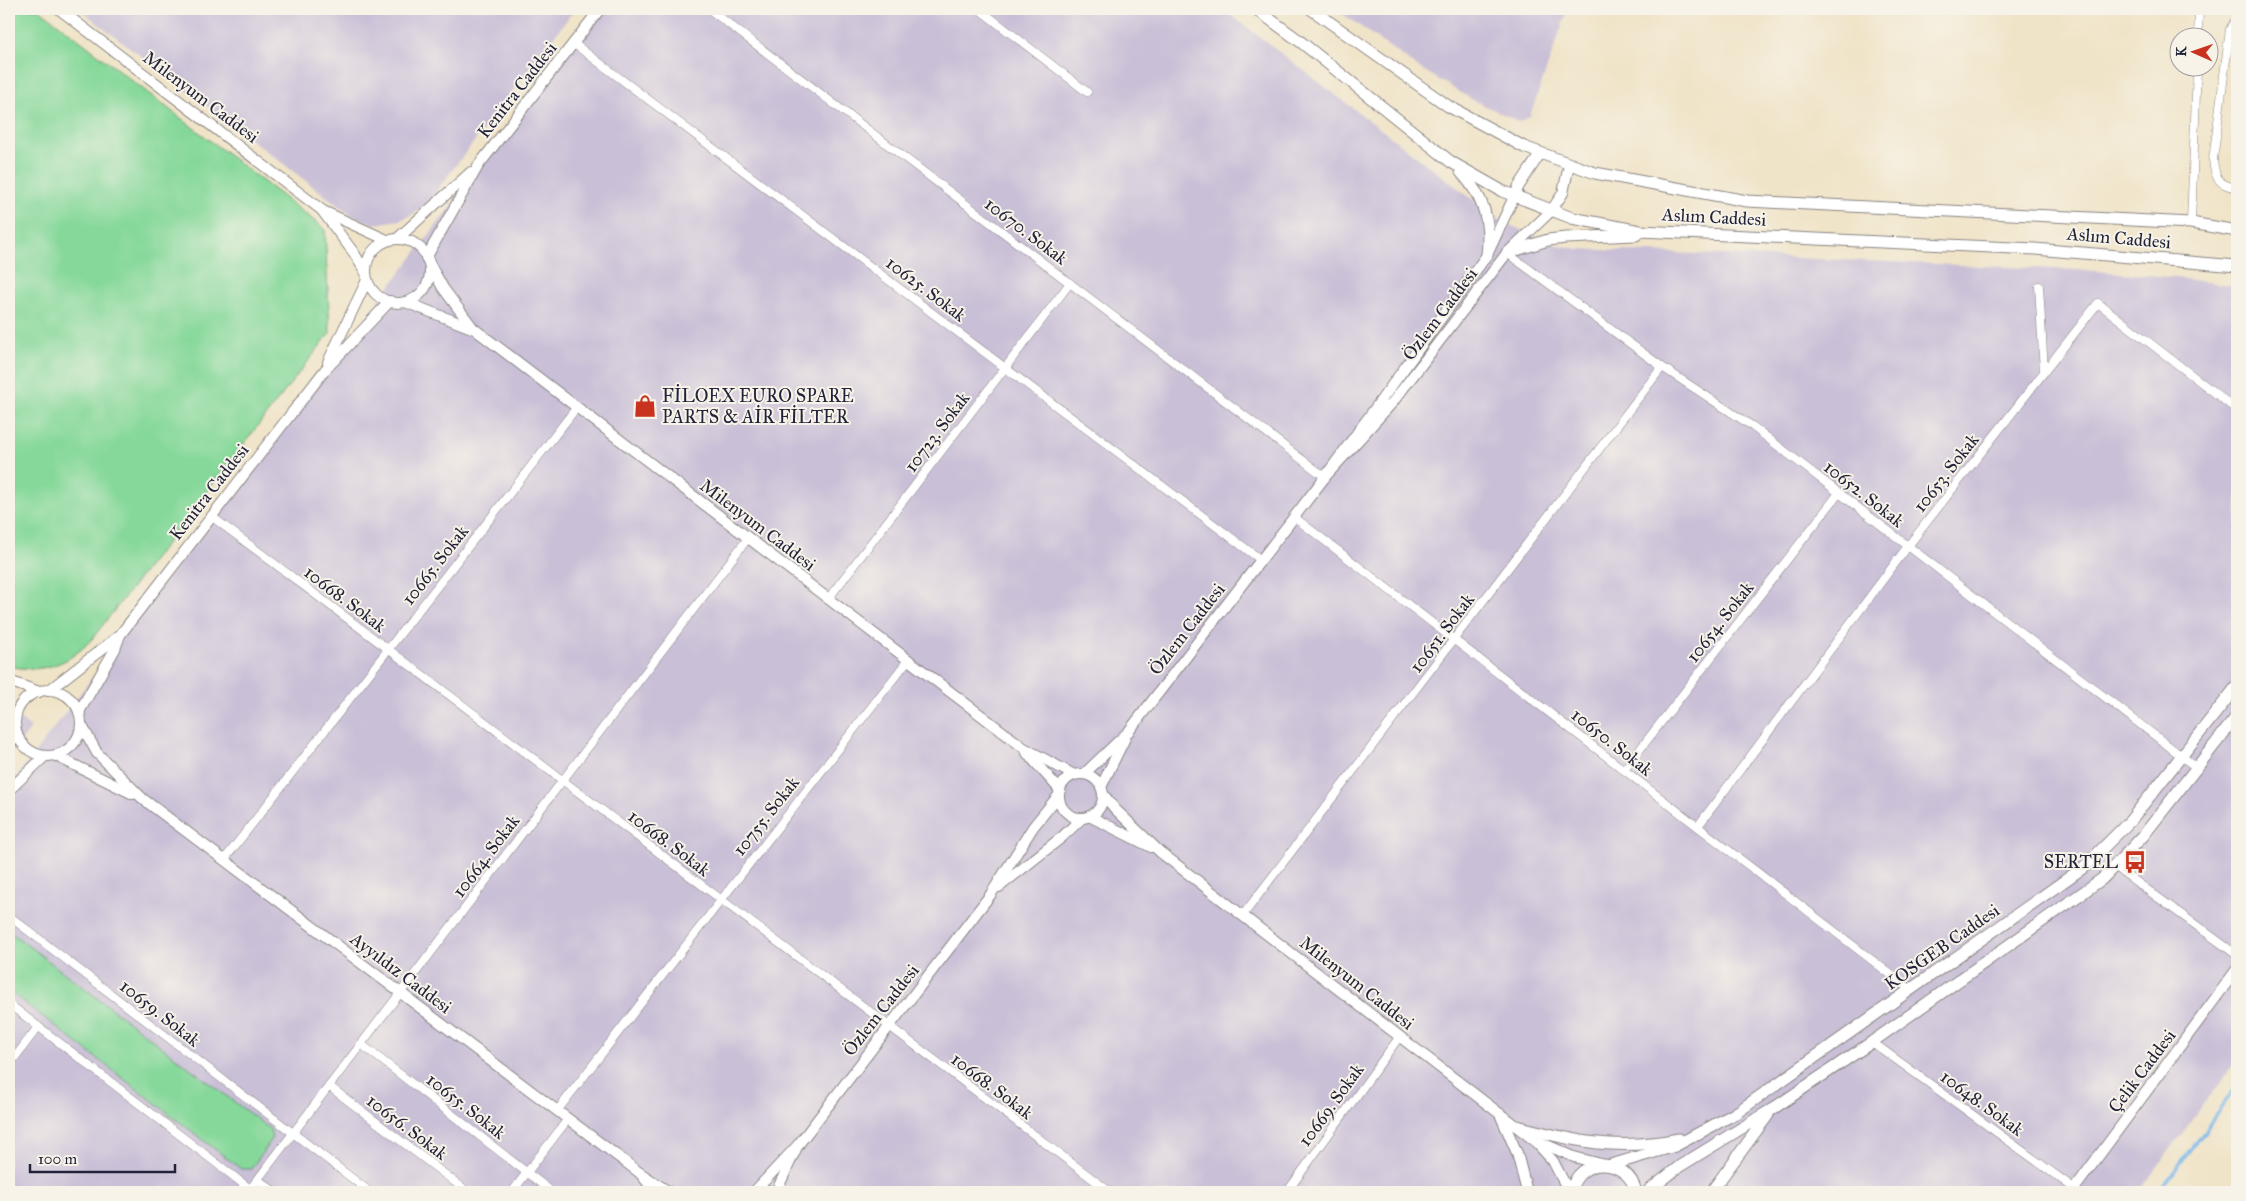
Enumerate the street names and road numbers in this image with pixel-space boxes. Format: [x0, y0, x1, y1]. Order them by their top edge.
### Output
street label: Kenitra Caddesi [473, 37, 561, 143]
street label: Milenyum Caddesi [139, 46, 263, 148]
street label: 10670. Sokak [980, 193, 1072, 270]
street label: Aslım Caddesi [1660, 203, 1767, 231]
street label: Aslım Caddesi [2065, 222, 2172, 254]
street label: 10625. Sokak [882, 252, 971, 327]
street label: Özlem Caddesi [1397, 263, 1482, 365]
street label: 10723. Sokak [900, 387, 975, 476]
street label: 10653. Sokak [1908, 429, 1984, 517]
street label: Kenitra Caddesi [165, 439, 253, 545]
street label: 10652. Sokak [1820, 456, 1909, 533]
street label: Milenyum Caddesi [696, 474, 820, 576]
street label: 10665. Sokak [397, 520, 473, 609]
street label: 10668. Sokak [300, 561, 391, 637]
street label: 10654. Sokak [1682, 577, 1759, 667]
street label: Özlem Caddesi [1144, 578, 1230, 679]
street label: 10651. Sokak [1405, 588, 1479, 677]
street label: 10650. Sokak [1567, 703, 1657, 781]
street label: 10755. Sokak [728, 771, 804, 860]
street label: 10668. Sokak [624, 805, 715, 881]
street label: 10664. Sokak [448, 810, 525, 902]
street label: KOSGEB Caddesi [1880, 899, 2004, 995]
street label: Ayyıldız Caddesi [345, 927, 456, 1018]
street label: Milenyum Caddesi [1295, 931, 1419, 1035]
street label: Özlem Caddesi [838, 959, 924, 1060]
street label: 10659. Sokak [115, 975, 205, 1052]
street label: Çelik Caddesi [2103, 1025, 2181, 1117]
street label: 10668. Sokak [947, 1048, 1038, 1124]
street label: 10669. Sokak [1294, 1059, 1369, 1151]
street label: 10648. Sokak [1936, 1065, 2029, 1141]
street label: 10655. Sokak [422, 1068, 510, 1144]
street label: 10656. Sokak [362, 1089, 452, 1165]

